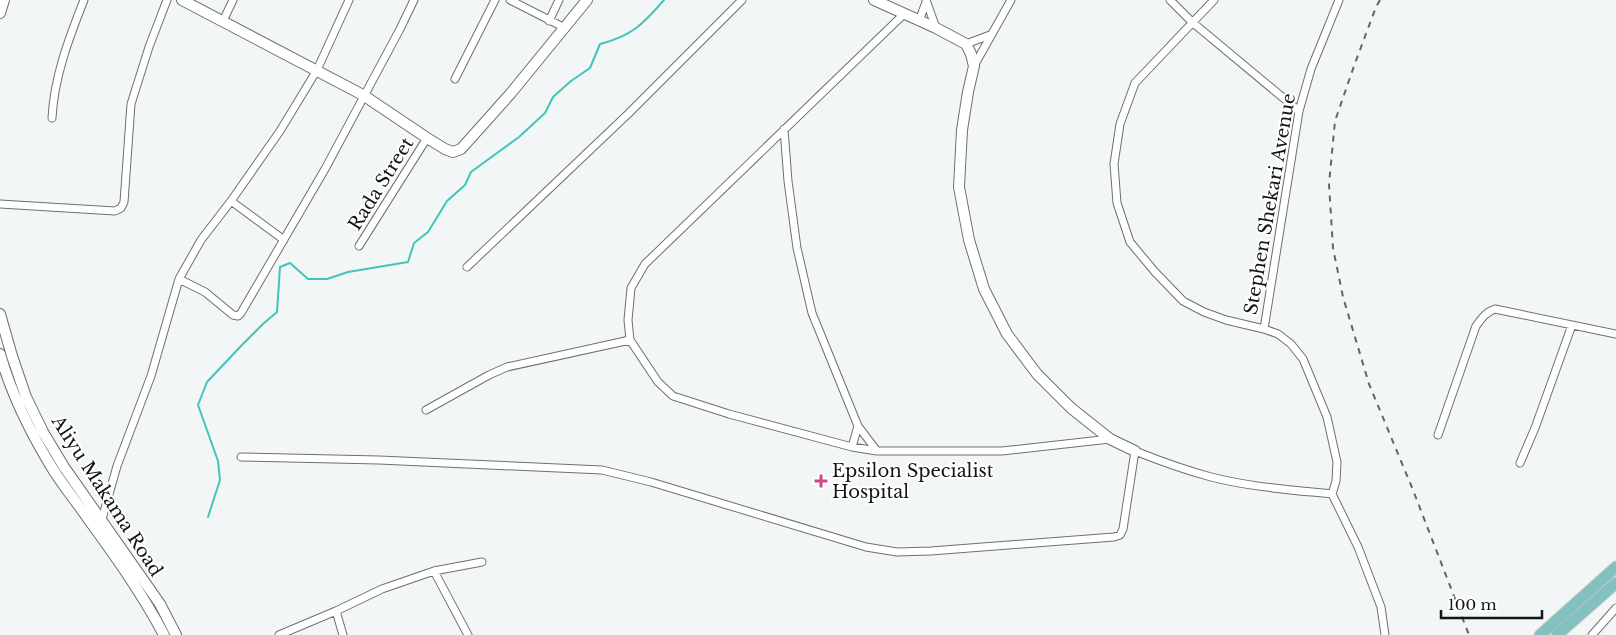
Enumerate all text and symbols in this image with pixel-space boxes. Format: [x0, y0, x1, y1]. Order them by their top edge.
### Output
street label: Stephen Shekari Avenue [1240, 92, 1300, 316]
street label: Rada Street [344, 133, 418, 235]
street label: Aliyu Makama Road [46, 411, 167, 581]
place label: Epsilon Specialist Hospital [832, 460, 994, 503]
marker: Epsilon Specialist Hospital [814, 474, 828, 488]
scale bar [1441, 588, 1542, 620]
text: 100 m [1448, 595, 1497, 614]

